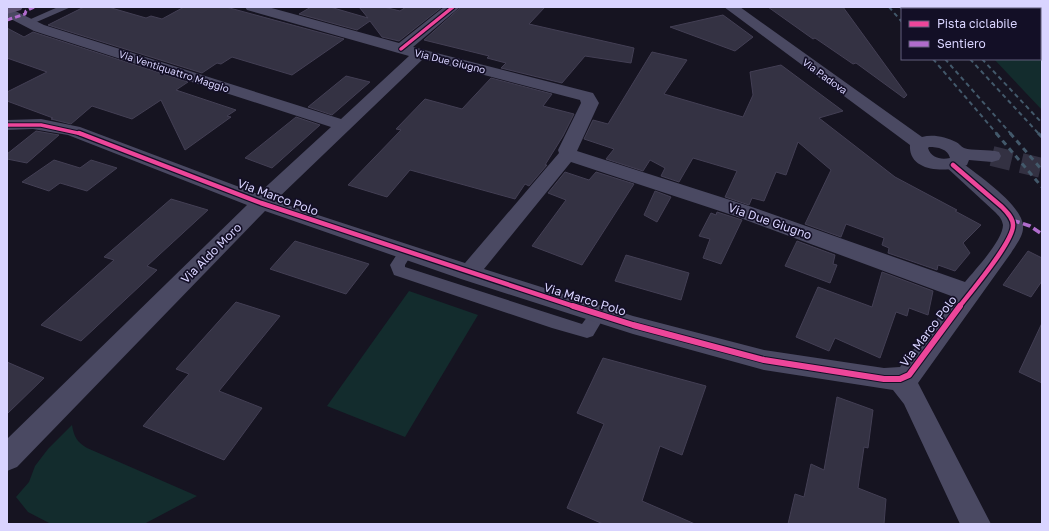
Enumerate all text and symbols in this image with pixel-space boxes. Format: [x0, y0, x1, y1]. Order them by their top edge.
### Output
legend [901, 8, 1041, 60]
text: Pista ciclabile [937, 16, 1017, 31]
text: Sentiero [937, 36, 986, 51]
street label: Via Due Giugno [413, 46, 487, 76]
street label: Via Ventiquattro Maggio [117, 47, 231, 95]
street label: Via Padova [800, 56, 850, 96]
street label: Via Marco Polo [235, 175, 321, 219]
street label: Via Due Giugno [726, 200, 814, 242]
street label: Via Aldo Moro [178, 220, 244, 286]
street label: Via Marco Polo [542, 279, 628, 319]
street label: Via Marco Polo [896, 292, 960, 370]

